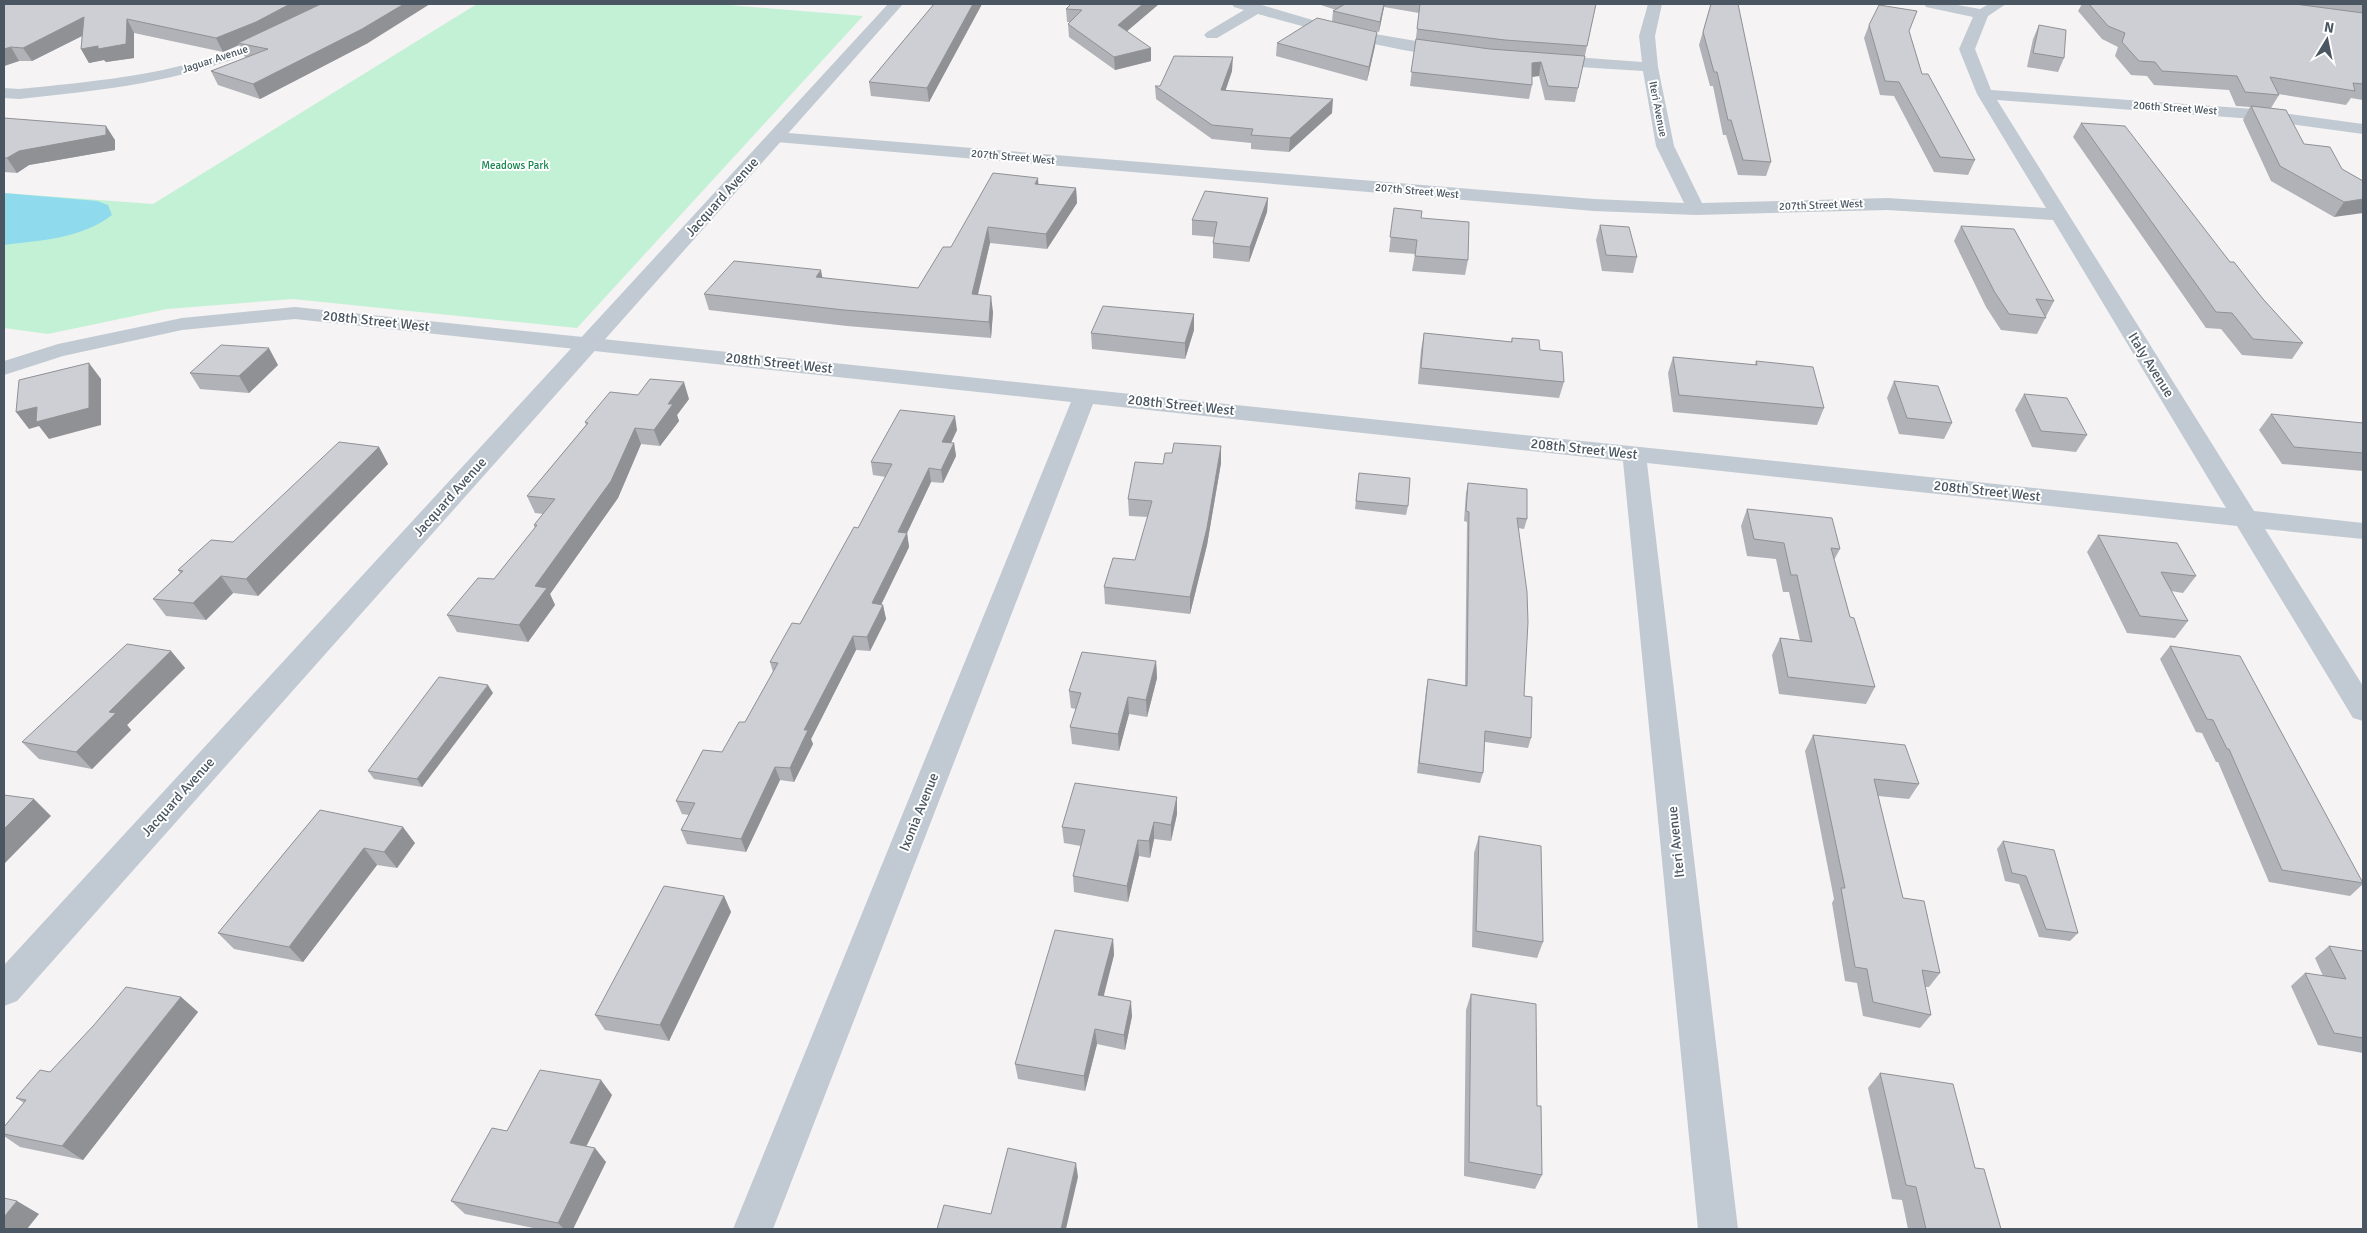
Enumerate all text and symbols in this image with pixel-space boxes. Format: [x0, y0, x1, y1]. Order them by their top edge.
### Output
north arrow [2302, 15, 2352, 65]
text: N [2323, 18, 2335, 37]
street label: Jaguar Avenue [180, 42, 250, 76]
street label: Iteri Avenue [1646, 80, 1670, 138]
street label: 206th Street West [2133, 99, 2218, 117]
street label: 207th Street West [970, 147, 1056, 167]
street label: Jacquard Avenue [682, 154, 762, 240]
park label: Meadows Park [481, 159, 549, 172]
street label: 207th Street West [1374, 181, 1460, 201]
street label: 207th Street West [1779, 197, 1863, 213]
street label: 208th Street West [322, 307, 430, 335]
street label: Italy Avenue [2124, 329, 2178, 401]
street label: 208th Street West [725, 349, 833, 377]
street label: 208th Street West [1127, 391, 1235, 419]
street label: 208th Street West [1530, 435, 1638, 463]
street label: Jacquard Avenue [410, 454, 490, 540]
street label: 208th Street West [1933, 477, 2041, 505]
street label: Jacquard Avenue [138, 754, 218, 840]
street label: Ixonia Avenue [896, 770, 942, 854]
street label: Iteri Avenue [1664, 805, 1688, 879]

